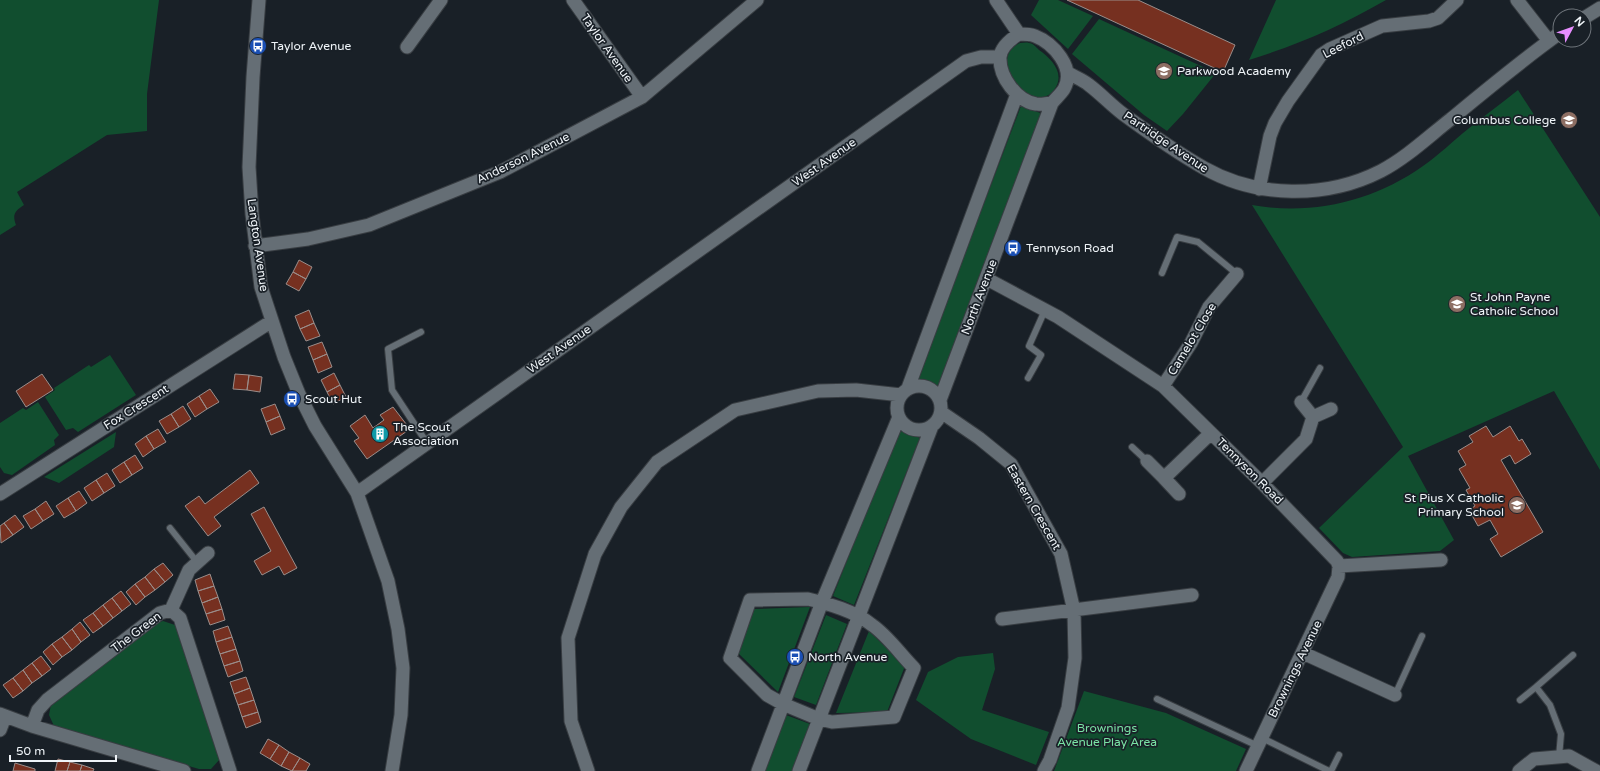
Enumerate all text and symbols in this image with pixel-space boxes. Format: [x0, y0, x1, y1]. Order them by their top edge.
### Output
north arrow [1552, 8, 1592, 48]
street label: Taylor Avenue [578, 11, 636, 85]
text: N [1571, 14, 1587, 29]
street label: Leeford [1320, 29, 1366, 61]
bus stop icon: Taylor Avenue [248, 36, 268, 56]
place label: Taylor Avenue [271, 39, 352, 53]
school or university icon: Parkwood Academy [1154, 61, 1174, 81]
place label: Parkwood Academy [1177, 64, 1292, 78]
street label: Partridge Avenue [1121, 108, 1211, 176]
school or university icon: Columbus College [1559, 110, 1579, 130]
place label: Columbus College [1453, 113, 1556, 127]
street label: Anderson Avenue [474, 129, 572, 187]
street label: West Avenue [789, 135, 859, 189]
street label: Langton Avenue [245, 198, 271, 293]
bus stop icon: Tennyson Road [1003, 238, 1023, 258]
place label: Tennyson Road [1026, 241, 1114, 255]
street label: North Avenue [958, 257, 1000, 337]
place label: St John Payne Catholic School [1470, 290, 1558, 318]
school or university icon: St John Payne Catholic School [1447, 294, 1467, 314]
street label: Camelot Close [1165, 300, 1219, 378]
street label: West Avenue [524, 322, 594, 376]
street label: Fox Crescent [101, 381, 171, 432]
bus stop icon: Scout Hut [282, 389, 302, 409]
place label: Scout Hut [305, 392, 362, 406]
place label: The Scout Association [393, 420, 459, 448]
building icon: The Scout Association [370, 424, 390, 444]
street label: Tennyson Road [1214, 435, 1286, 507]
street label: Eastern Crescent [1004, 462, 1064, 553]
place label: St Pius X Catholic Primary School [1404, 491, 1504, 519]
school or university icon: St Pius X Catholic Primary School [1507, 495, 1527, 515]
street label: The Green [108, 609, 164, 655]
street label: Brownings Avenue [1265, 618, 1325, 720]
bus stop icon: North Avenue [785, 647, 805, 667]
place label: North Avenue [808, 650, 888, 664]
park label: Brownings Avenue Play Area [1057, 721, 1157, 749]
scale bar [10, 737, 116, 763]
text: 50 m [16, 744, 45, 758]

